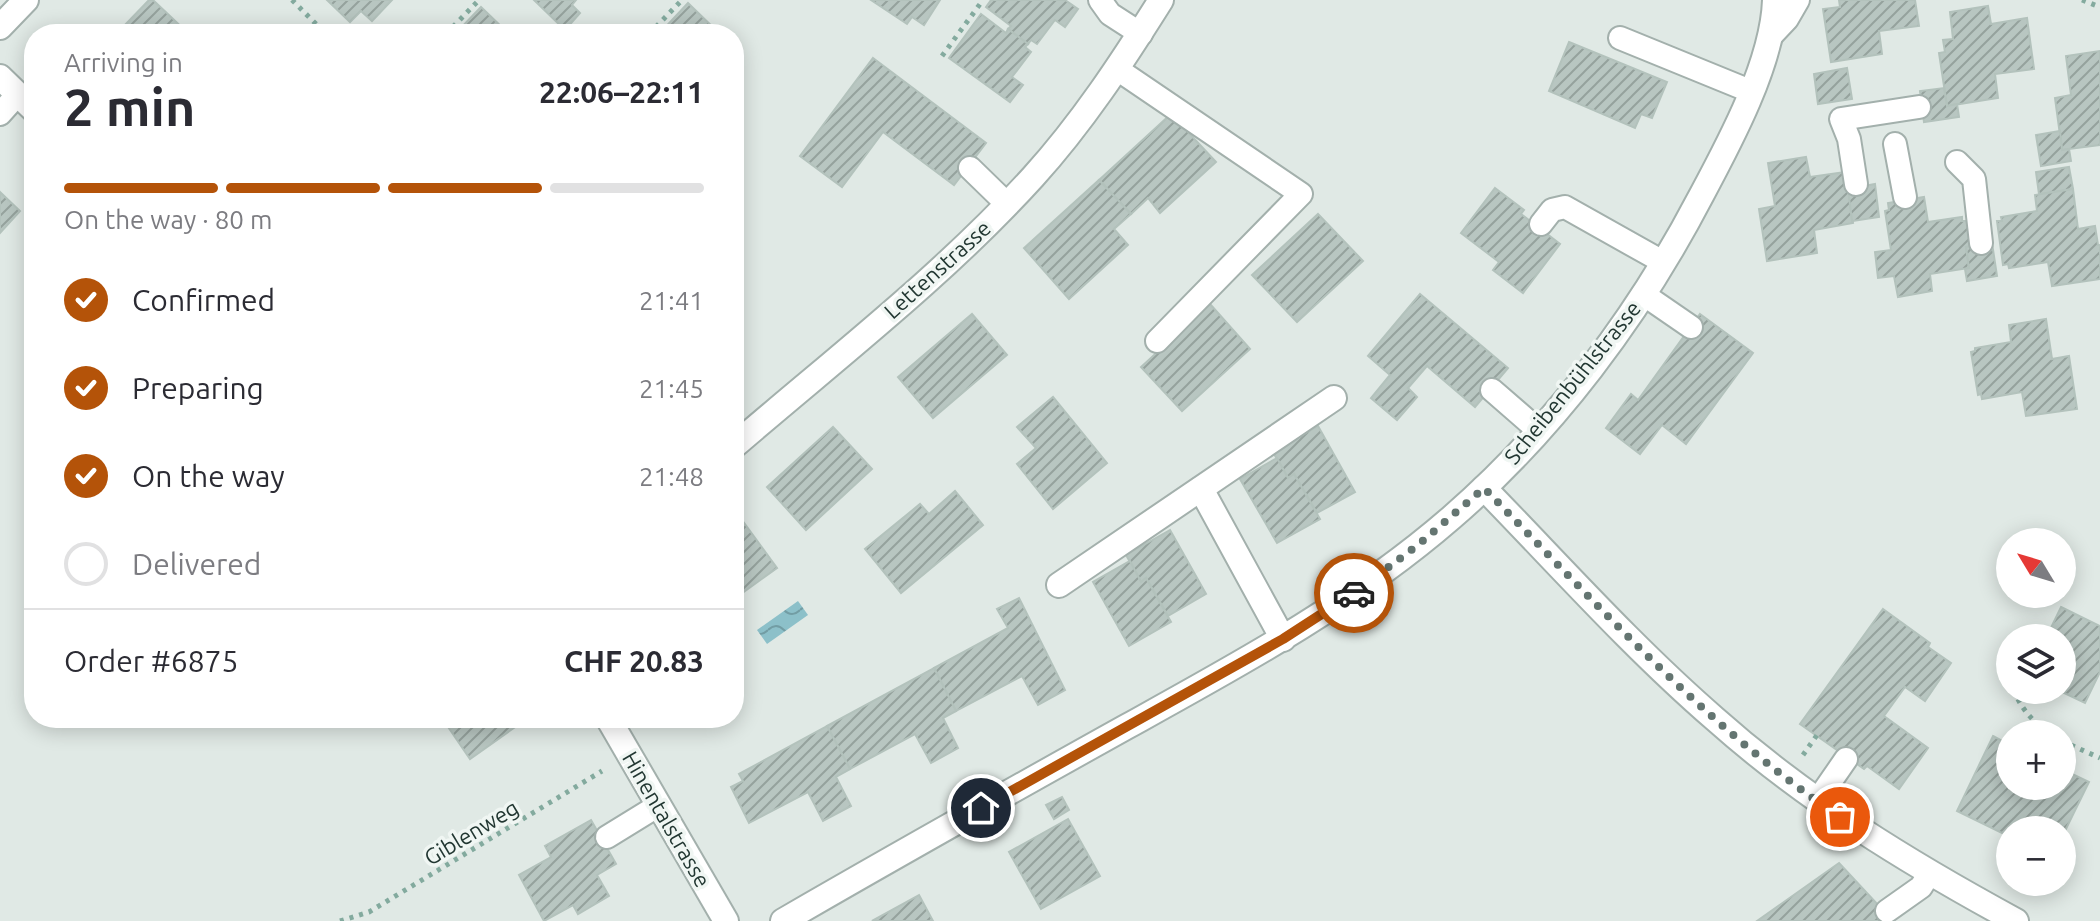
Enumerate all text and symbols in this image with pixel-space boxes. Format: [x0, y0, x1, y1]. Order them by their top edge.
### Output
text: Arriving in [64, 48, 183, 77]
text: 22:06–22:11 [539, 75, 704, 109]
text: 2 min [64, 78, 195, 136]
text: On the way · 80 m [64, 205, 272, 234]
street label: Lettenstrasse [879, 215, 995, 323]
icon: check [64, 278, 108, 322]
text: Confirmed [132, 283, 275, 317]
text: 21:41 [639, 286, 704, 315]
street label: Scheibenbühlstrasse [1499, 296, 1645, 468]
icon: check [64, 366, 108, 410]
text: Preparing [132, 371, 264, 405]
text: 21:45 [639, 374, 704, 403]
icon: check [64, 454, 108, 498]
text: On the way [132, 459, 285, 493]
text: 21:48 [639, 462, 704, 491]
north arrow [1996, 528, 2076, 608]
map controls [1996, 528, 2076, 896]
text: Delivered [132, 547, 261, 581]
courier [1314, 553, 1394, 633]
icon: car [1332, 571, 1376, 615]
button: layers [1996, 624, 2076, 704]
text: Order #6875 [64, 644, 238, 678]
text: CHF 20.83 [564, 644, 704, 678]
button: + [1996, 720, 2076, 800]
street label: Hinentalstrasse [618, 747, 716, 891]
pin [947, 774, 1015, 842]
pin [1806, 783, 1874, 851]
icon: home [959, 786, 1003, 830]
street label: Giblenweg [420, 794, 522, 870]
icon: bag [1818, 795, 1862, 839]
button: − [1996, 816, 2076, 896]

